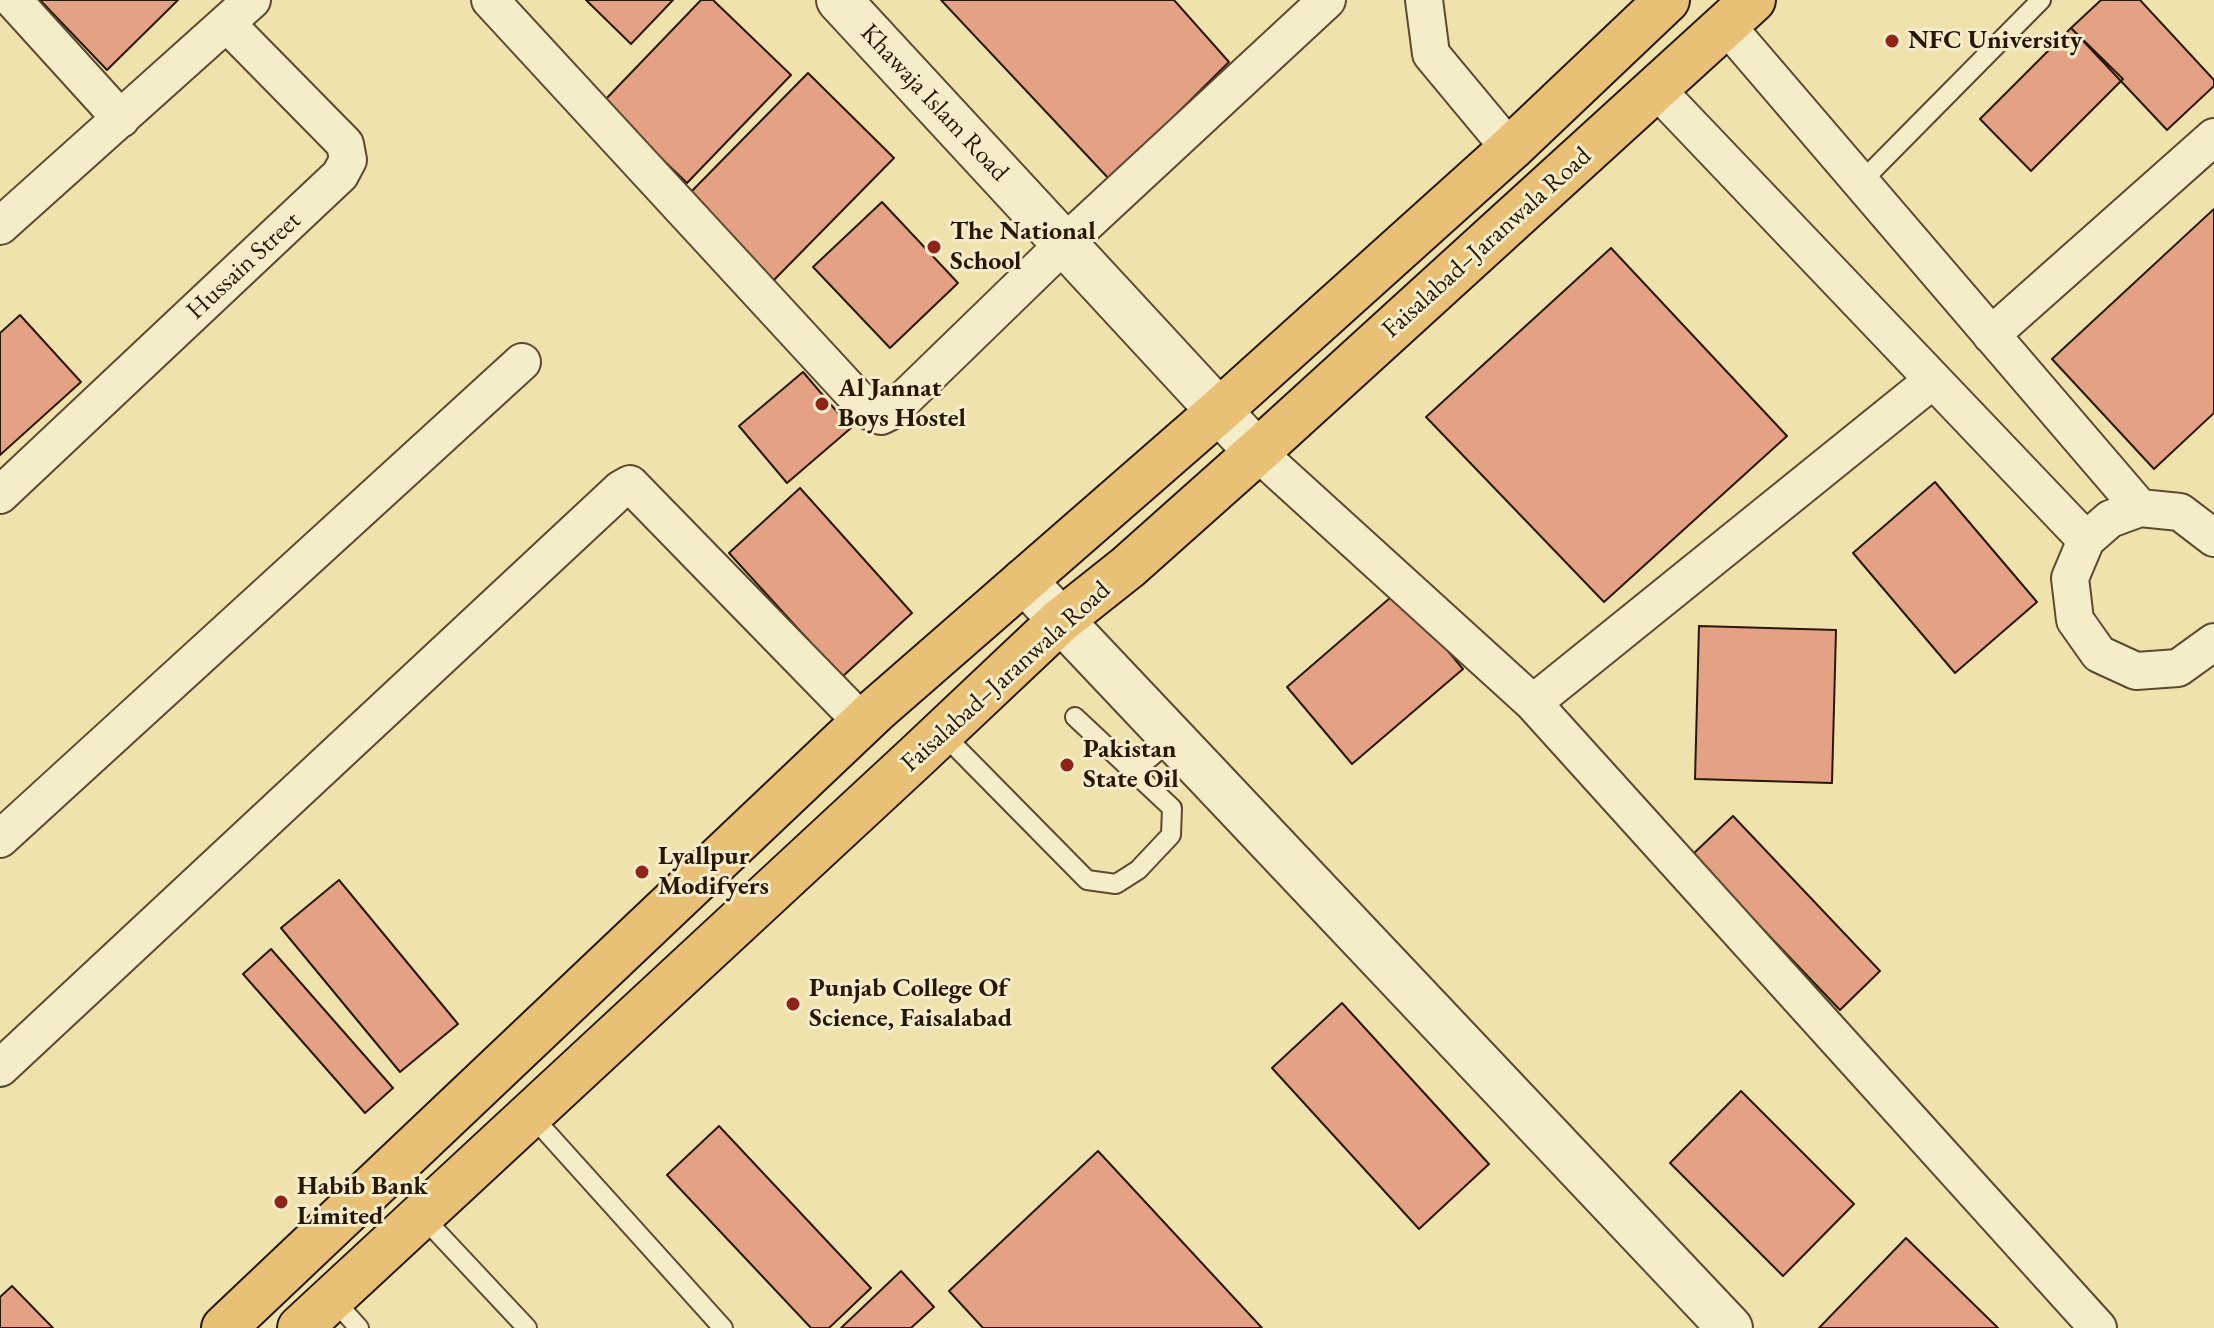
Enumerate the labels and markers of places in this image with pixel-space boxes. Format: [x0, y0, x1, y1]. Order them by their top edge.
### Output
place label: NFC University [1908, 25, 2082, 57]
marker: NFC University [1883, 32, 1901, 50]
place label: The National School [950, 216, 1096, 278]
marker: The National School [925, 238, 943, 256]
place label: Al Jannat Boys Hostel [838, 373, 966, 434]
marker: Al Jannat Boys Hostel [813, 395, 831, 413]
place label: Pakistan State Oil [1083, 734, 1179, 796]
marker: Pakistan State Oil [1058, 756, 1076, 774]
place label: Lyallpur Modifyers [658, 841, 769, 902]
marker: Lyallpur Modifyers [633, 863, 651, 881]
place label: Punjab College Of Science, Faisalabad [809, 973, 1012, 1034]
marker: Punjab College Of Science, Faisalabad [784, 995, 802, 1013]
place label: Habib Bank Limited [297, 1171, 428, 1232]
marker: Habib Bank Limited [272, 1193, 290, 1211]

